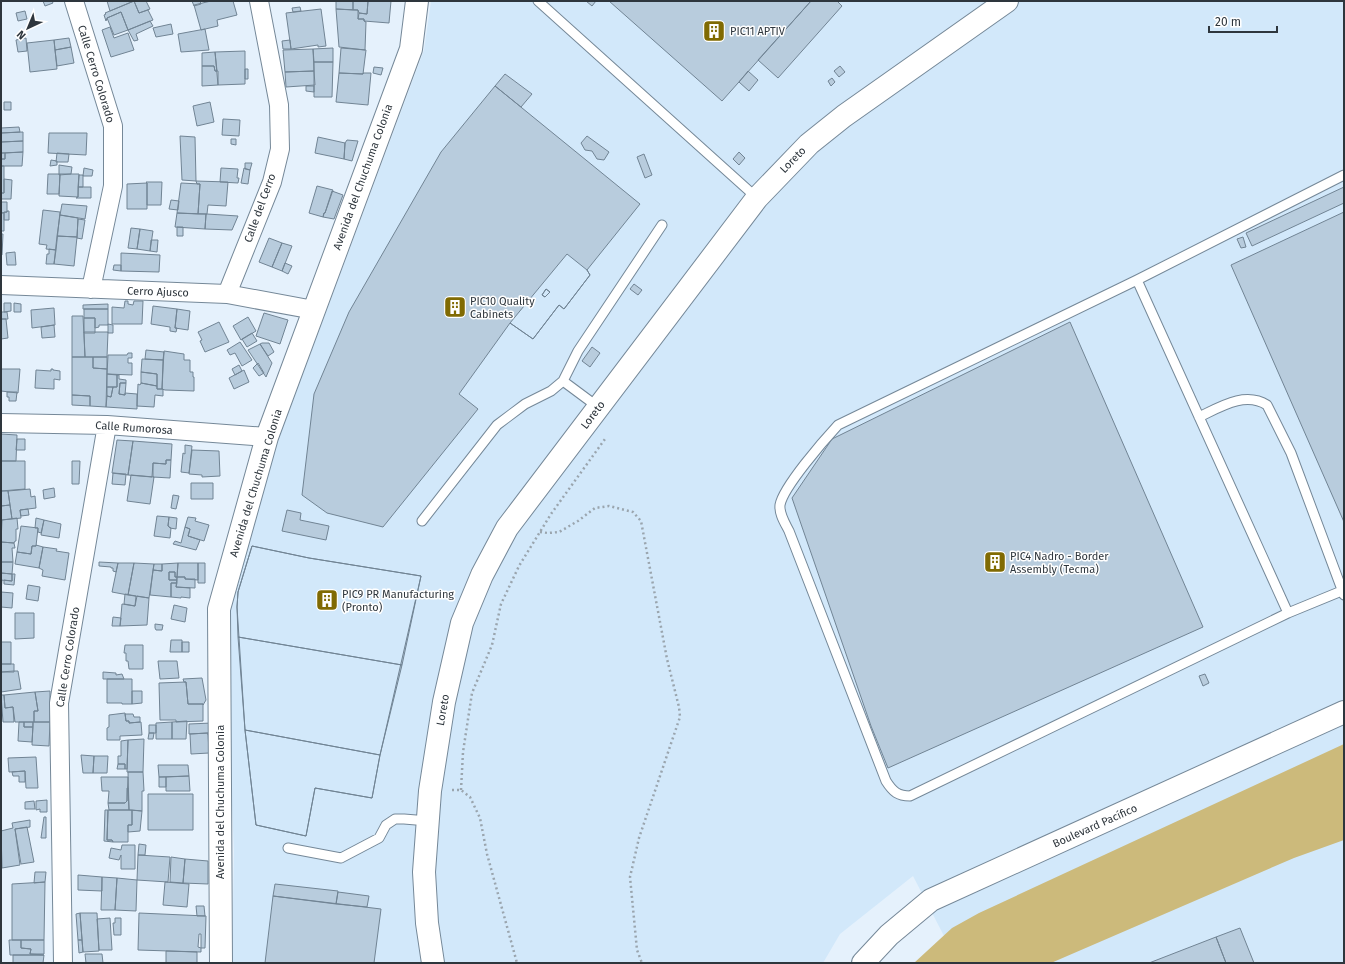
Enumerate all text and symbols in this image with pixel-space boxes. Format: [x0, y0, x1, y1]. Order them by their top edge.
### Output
north arrow [8, 8, 48, 48]
scale bar [1209, 8, 1277, 34]
text: 20 m [1215, 15, 1241, 29]
building icon: PIC11 APTIV [701, 18, 727, 44]
street label: Calle Cerro Colorado [75, 24, 117, 124]
place label: PIC11 APTIV [730, 25, 786, 38]
text: N [14, 28, 29, 42]
street label: Avenida del Chuchuma Colonia [331, 102, 395, 252]
street label: Loreto [777, 144, 809, 176]
street label: Calle del Cerro [241, 172, 279, 244]
street label: Cerro Ajusco [127, 284, 189, 300]
building icon: PIC10 Quality Cabinets [442, 294, 468, 320]
place label: PIC10 Quality Cabinets [470, 295, 535, 321]
street label: Loreto [578, 398, 608, 432]
street label: Avenida del Chuchuma Colonia [227, 407, 285, 559]
street label: Calle Rumorosa [95, 419, 173, 437]
building icon: PIC4 Nadro - Border Assembly (Tecma) [982, 549, 1008, 575]
place label: PIC4 Nadro - Border Assembly (Tecma) [1010, 550, 1109, 576]
building icon: PIC9 PR Manufacturing (Pronto) [314, 587, 340, 613]
place label: PIC9 PR Manufacturing (Pronto) [342, 588, 454, 614]
street label: Calle Cerro Colorado [54, 606, 82, 708]
street label: Loreto [434, 693, 452, 727]
street label: Avenida del Chuchuma Colonia [214, 725, 227, 879]
street label: Boulevard Pacífico [1051, 802, 1139, 850]

